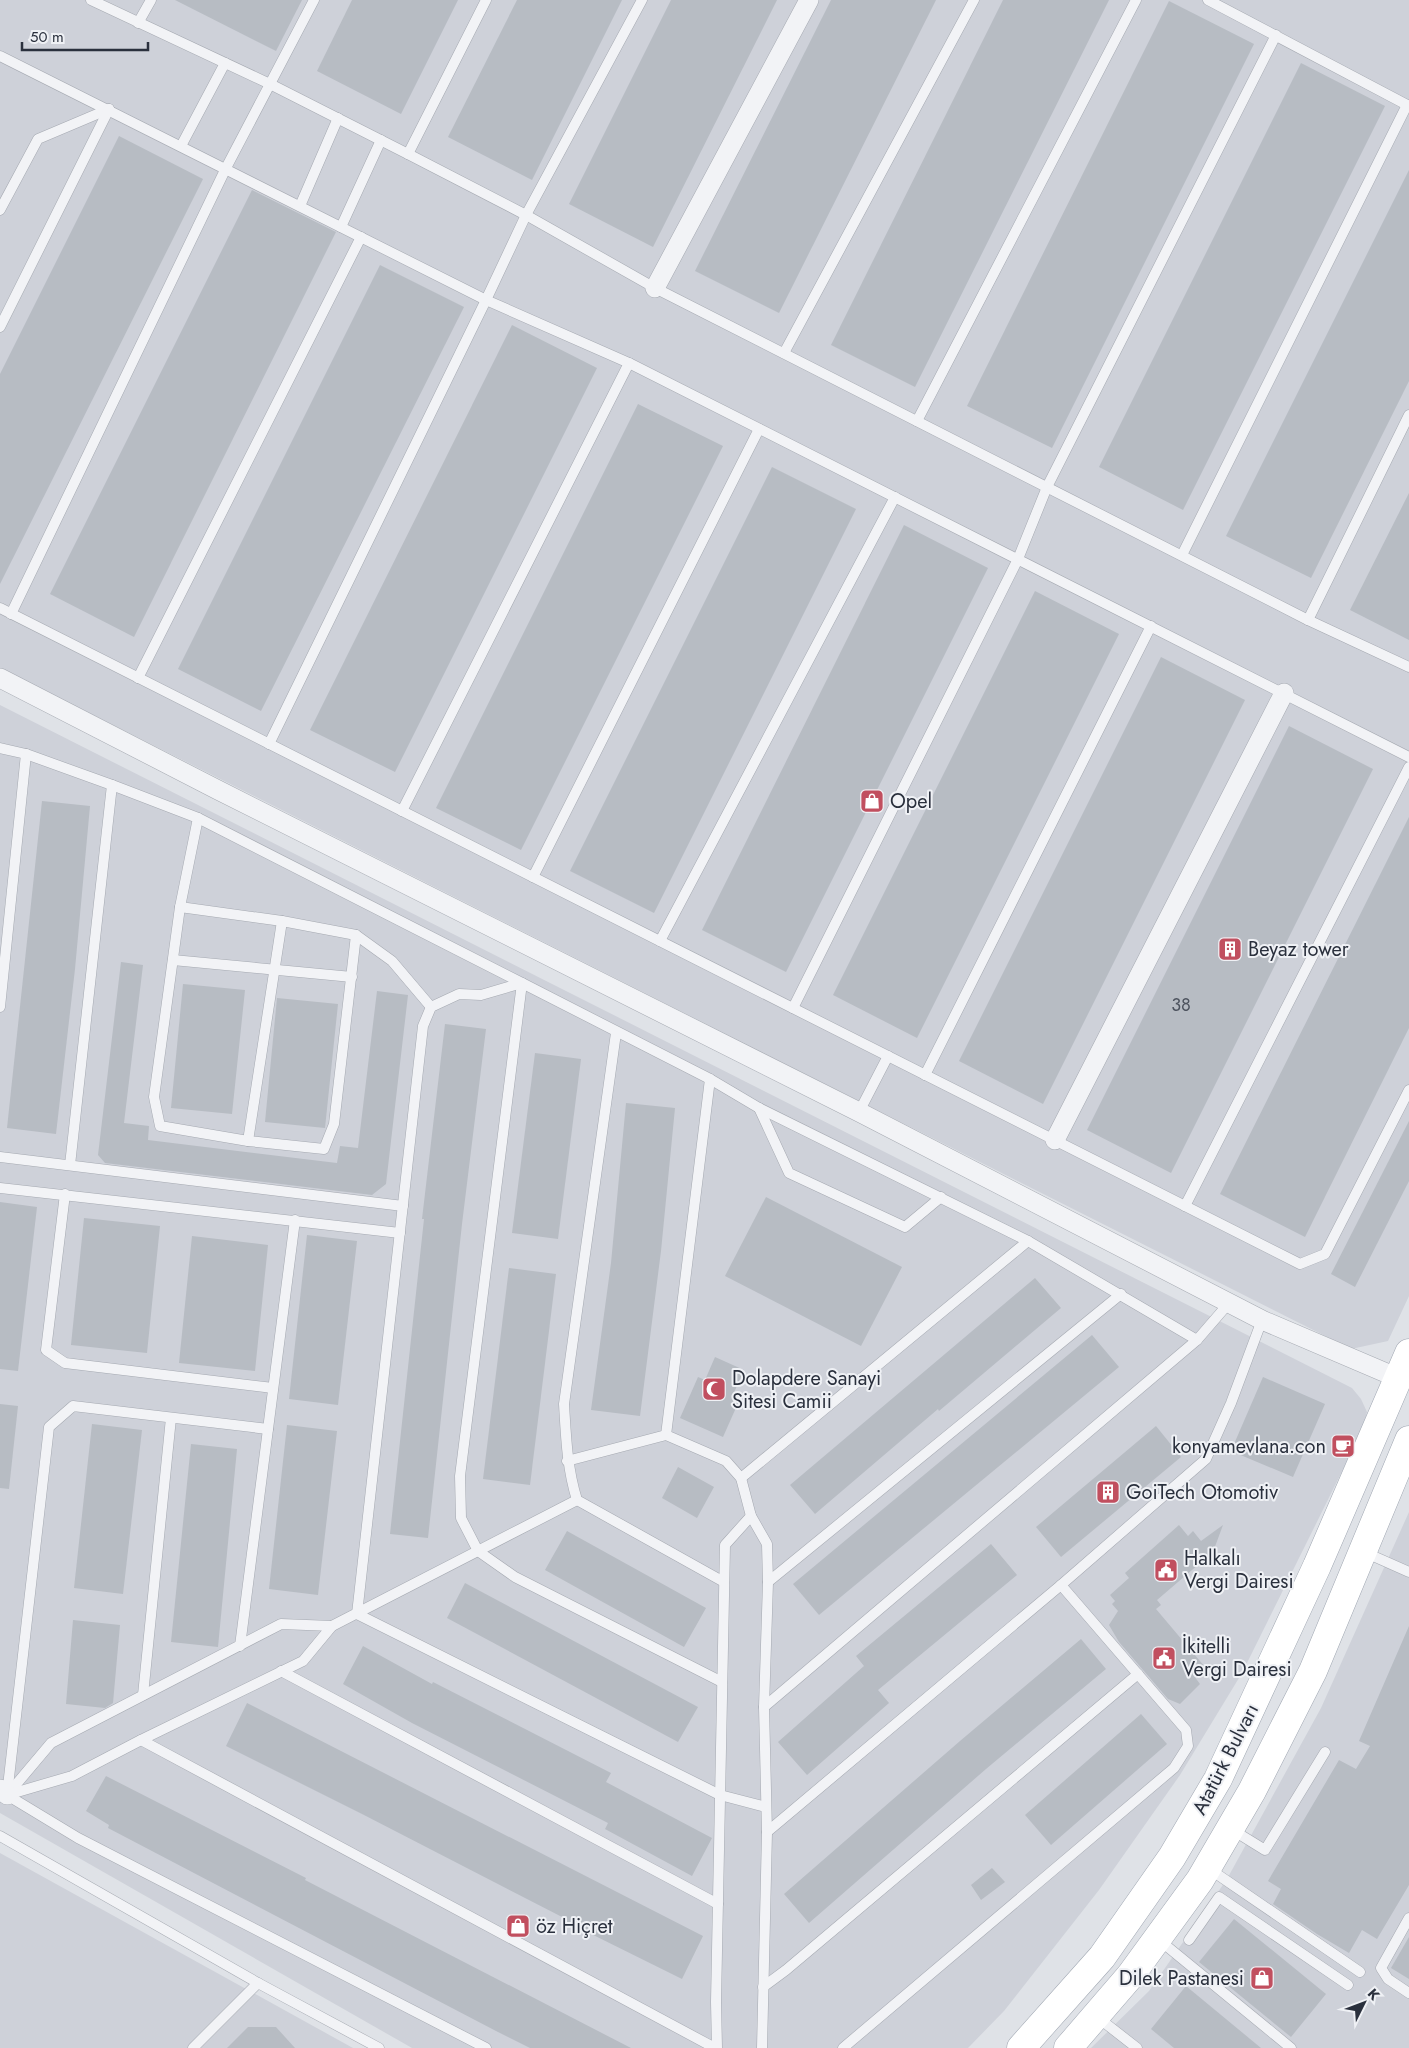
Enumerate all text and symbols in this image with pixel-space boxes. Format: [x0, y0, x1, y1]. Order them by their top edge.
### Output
scale bar [22, 20, 149, 52]
text: 50 m [30, 26, 64, 48]
place label: Opel [890, 787, 932, 816]
shop icon: Opel [859, 788, 885, 814]
place label: Beyaz tower [1248, 935, 1349, 964]
building icon: Beyaz tower [1217, 936, 1243, 962]
house number: 38 [1171, 992, 1191, 1018]
place label: Dolapdere Sanayi Sitesi Camii [732, 1364, 881, 1416]
mosque icon: Dolapdere Sanayi Sitesi Camii [701, 1376, 727, 1402]
place label: konyamevlana.con [1172, 1432, 1326, 1461]
cafe icon: konyamevlana.con [1330, 1433, 1356, 1459]
place label: GoiTech Otomotiv [1126, 1478, 1278, 1507]
building icon: GoiTech Otomotiv [1095, 1479, 1121, 1505]
place label: Halkalı Vergi Dairesi [1184, 1544, 1294, 1596]
public building icon: Halkalı Vergi Dairesi [1153, 1557, 1179, 1583]
place label: İkitelli Vergi Dairesi [1182, 1632, 1292, 1684]
public building icon: İkitelli Vergi Dairesi [1151, 1645, 1177, 1671]
street label: Atatürk Bulvarı [1185, 1699, 1266, 1820]
place label: öz Hiçret [536, 1912, 613, 1941]
shop icon: öz Hiçret [505, 1913, 531, 1939]
place label: Dilek Pastanesi [1119, 1964, 1244, 1993]
shop icon: Dilek Pastanesi [1249, 1965, 1275, 1991]
north arrow [1339, 1978, 1389, 2028]
text: K [1363, 1984, 1385, 2005]

